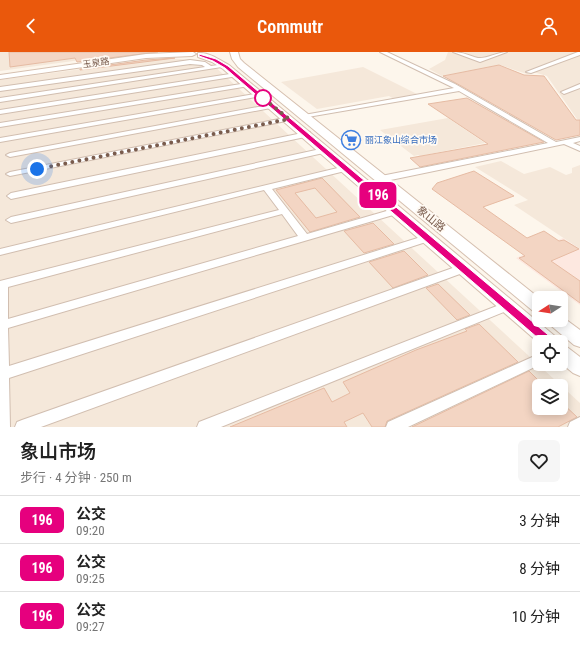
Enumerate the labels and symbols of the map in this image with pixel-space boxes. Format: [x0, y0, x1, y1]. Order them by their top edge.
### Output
street label: 玉泉路 [82, 56, 110, 70]
unlabelled marker [254, 89, 272, 107]
supermarket icon: 丽江象山综合市场 [340, 129, 362, 151]
place label: 丽江象山综合市场 [365, 135, 437, 145]
your location [27, 159, 47, 179]
line badge: 196 [355, 182, 401, 208]
street label: 象山路 [414, 204, 448, 234]
north arrow [532, 291, 568, 327]

